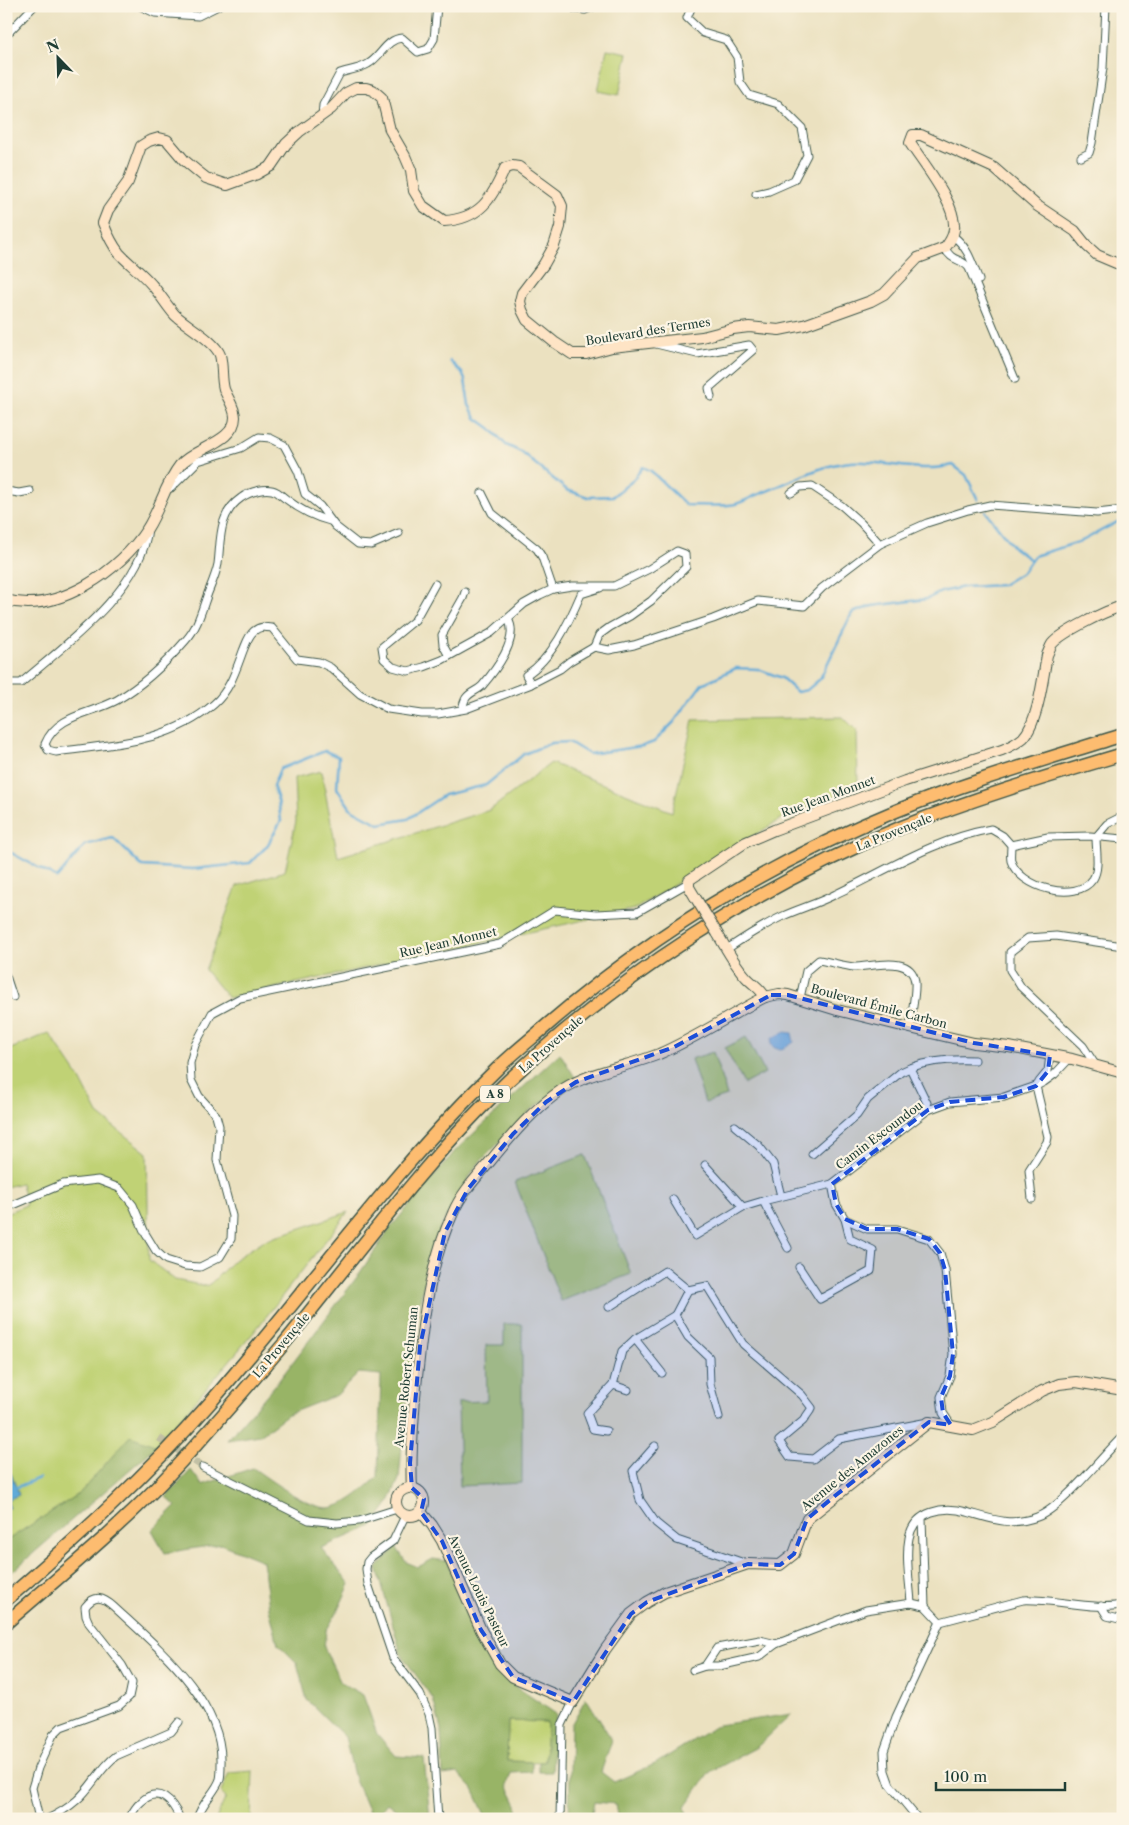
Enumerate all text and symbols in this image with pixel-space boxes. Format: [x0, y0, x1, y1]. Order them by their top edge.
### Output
north arrow [32, 32, 82, 82]
text: N [44, 35, 62, 57]
street label: Boulevard des Termes [585, 314, 711, 348]
street label: Rue Jean Monnet [779, 772, 878, 820]
street label: La Provençale [854, 810, 934, 854]
street label: Rue Jean Monnet [398, 923, 499, 960]
street label: Boulevard Émile Carbon [809, 980, 949, 1032]
street label: La Provençale [516, 1012, 587, 1076]
road number: A 8 [480, 1086, 510, 1102]
street label: Camin Escoundou [832, 1097, 926, 1173]
street label: Avenue Robert Schuman [391, 1305, 421, 1449]
street label: La Provençale [249, 1309, 313, 1381]
street label: Avenue des Amazones [797, 1422, 906, 1514]
street label: Avenue Louis Pasteur [445, 1531, 513, 1650]
scale bar [936, 1760, 1065, 1792]
text: 100 m [944, 1767, 987, 1786]

